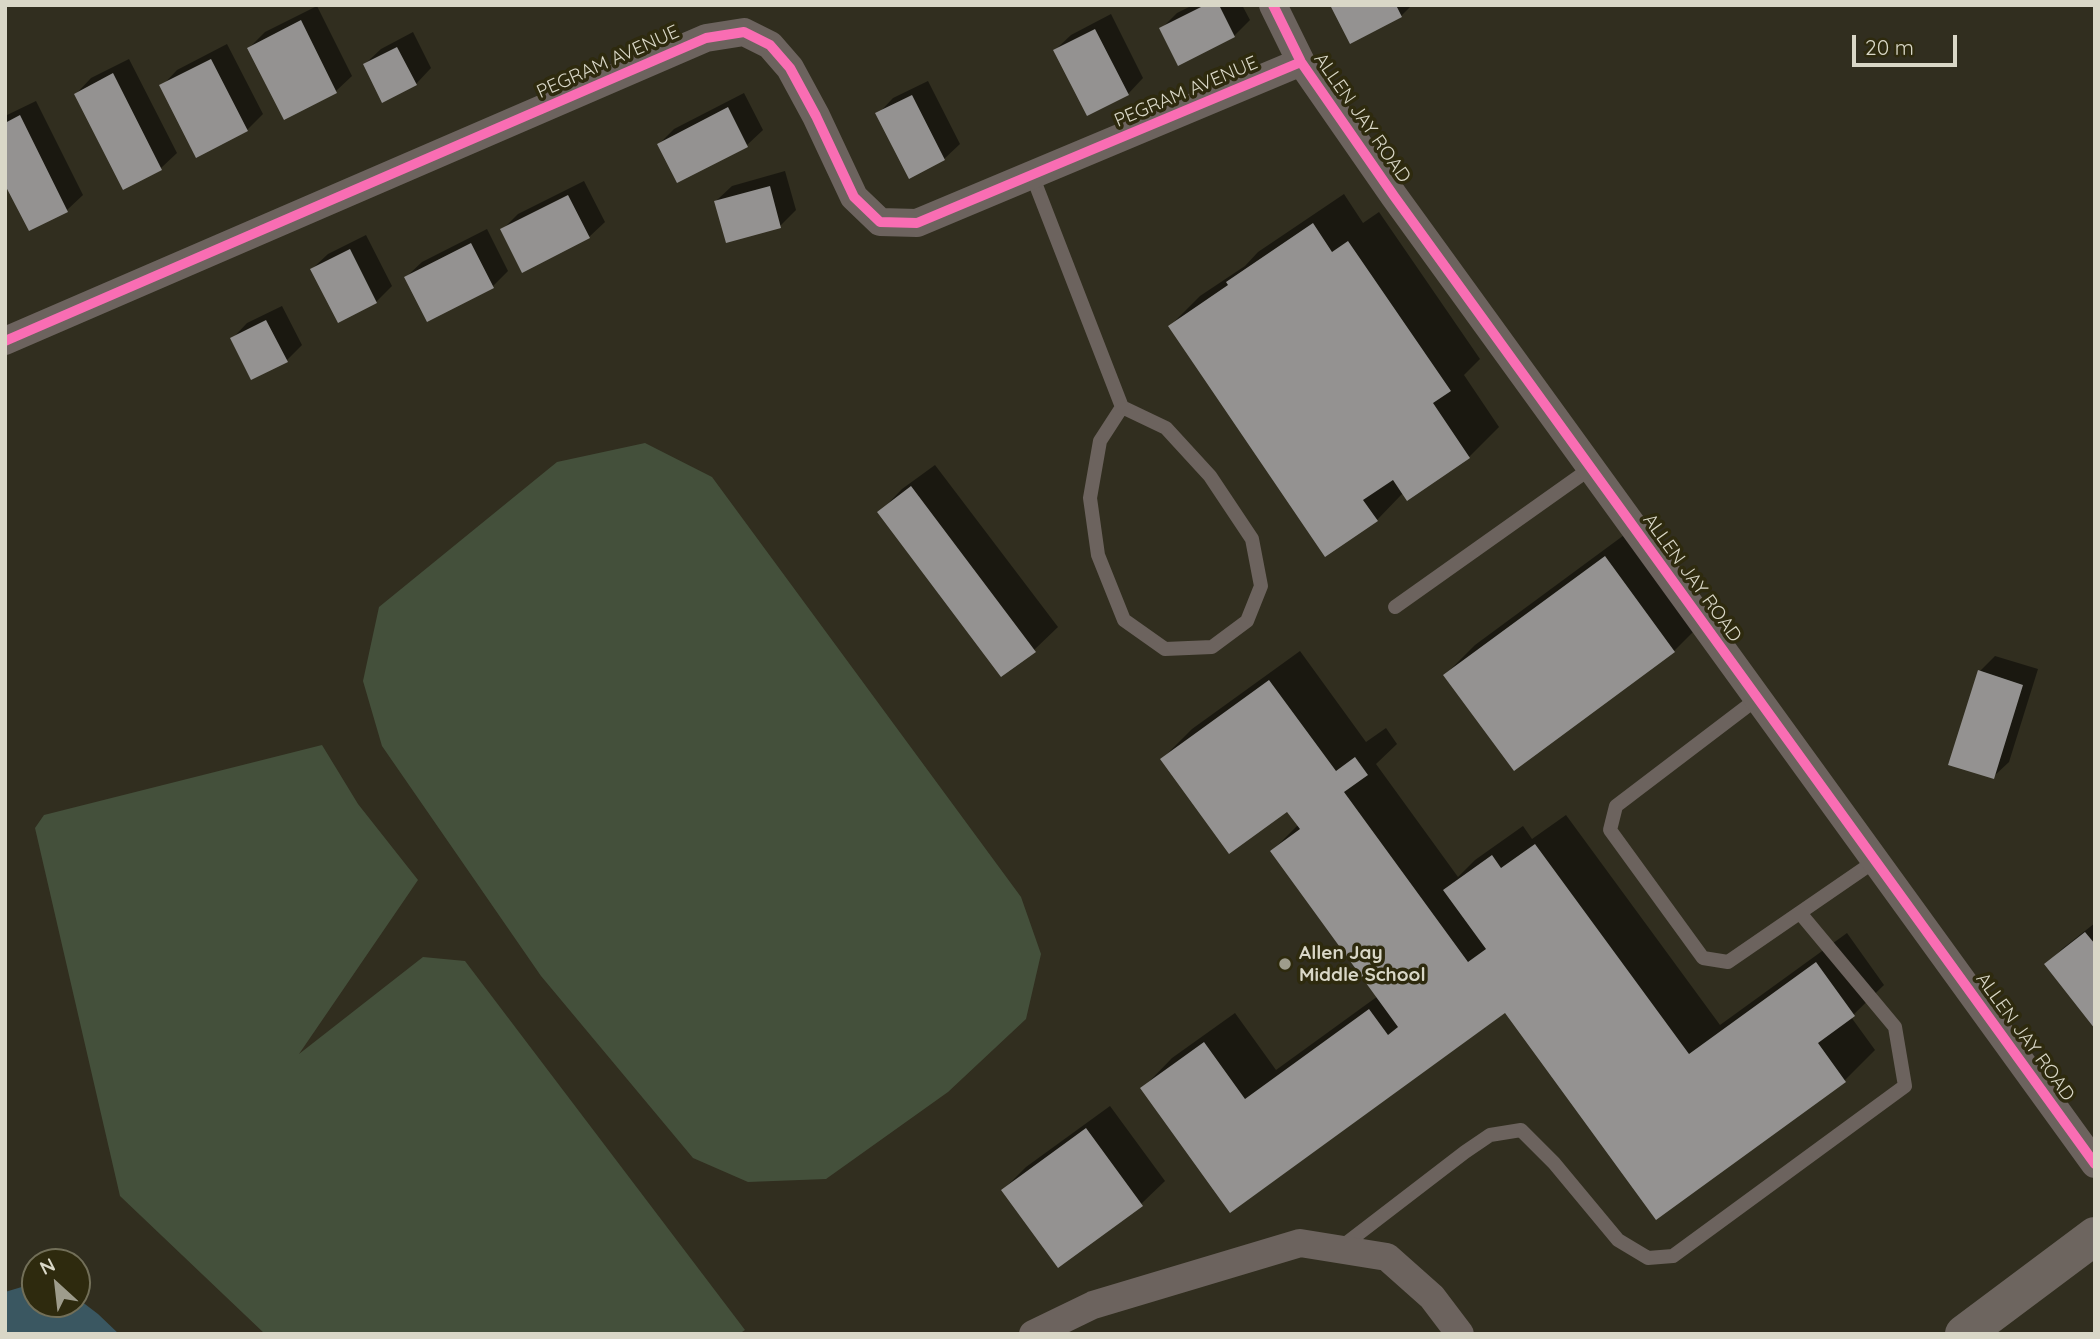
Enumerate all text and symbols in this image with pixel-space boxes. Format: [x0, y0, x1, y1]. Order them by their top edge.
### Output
street label: PEGRAM AVENUE [533, 20, 683, 104]
scale bar [1855, 21, 1960, 65]
text: 20 m [1865, 34, 1914, 60]
street label: ALLEN JAY ROAD [1309, 49, 1415, 187]
street label: PEGRAM AVENUE [1111, 52, 1261, 132]
street label: ALLEN JAY ROAD [1638, 509, 1746, 647]
place label: Allen Jay Middle School [1299, 942, 1426, 986]
marker: Allen Jay Middle School [1277, 956, 1293, 972]
street label: ALLEN JAY ROAD [1971, 968, 2079, 1106]
north arrow [21, 1248, 91, 1318]
text: N [36, 1252, 59, 1280]

